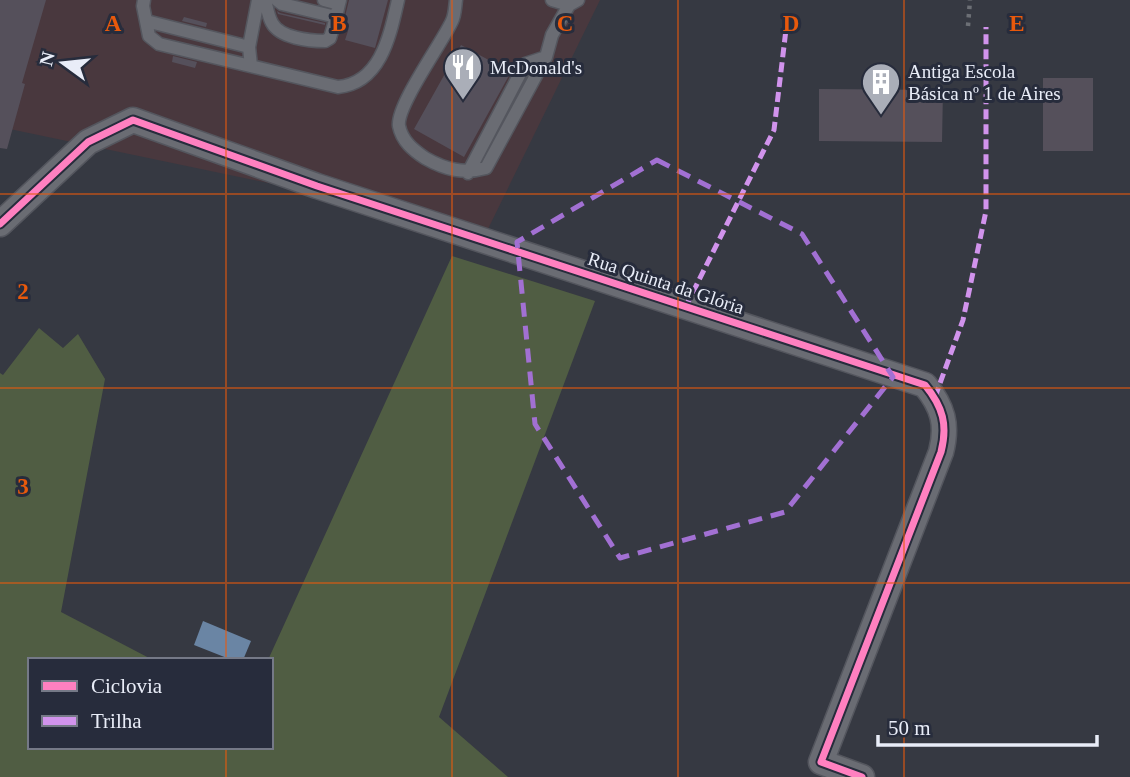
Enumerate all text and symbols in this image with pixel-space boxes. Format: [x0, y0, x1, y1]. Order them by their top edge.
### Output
text: A [105, 11, 122, 36]
text: B [331, 11, 347, 36]
text: C [557, 11, 573, 36]
text: D [783, 11, 799, 36]
text: E [1009, 11, 1025, 36]
north arrow [28, 28, 98, 98]
restaurant icon: McDonald's [442, 46, 484, 101]
text: N [35, 49, 59, 68]
place label: McDonald's [490, 57, 582, 78]
building icon: Antiga Escola Básica nº 1 de Aires [860, 61, 902, 116]
place label: Antiga Escola Básica nº 1 de Aires [908, 61, 1061, 104]
street label: Rua Quinta da Glória [585, 248, 747, 318]
text: 2 [17, 279, 29, 304]
text: 3 [17, 474, 29, 499]
legend [28, 658, 273, 749]
text: Ciclovia [91, 674, 163, 698]
scale bar [878, 704, 1097, 748]
text: Trilha [91, 709, 142, 733]
text: 50 m [888, 716, 931, 740]

